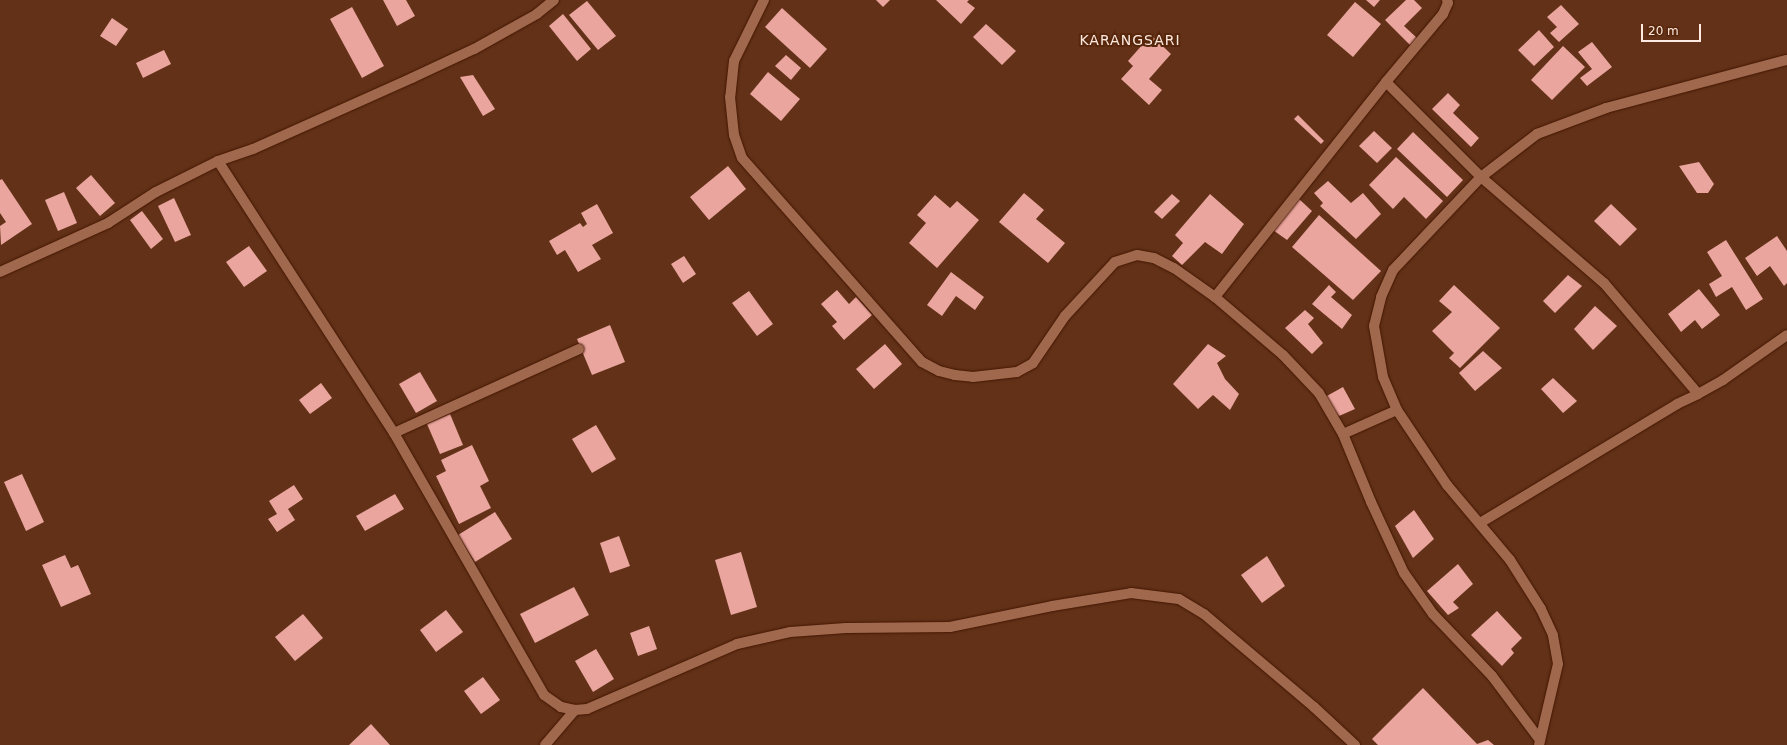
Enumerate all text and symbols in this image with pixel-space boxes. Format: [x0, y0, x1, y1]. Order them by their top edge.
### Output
scale bar [1643, 16, 1703, 42]
text: 20 m [1648, 24, 1679, 38]
district label: KARANGSARI [1079, 32, 1181, 48]

